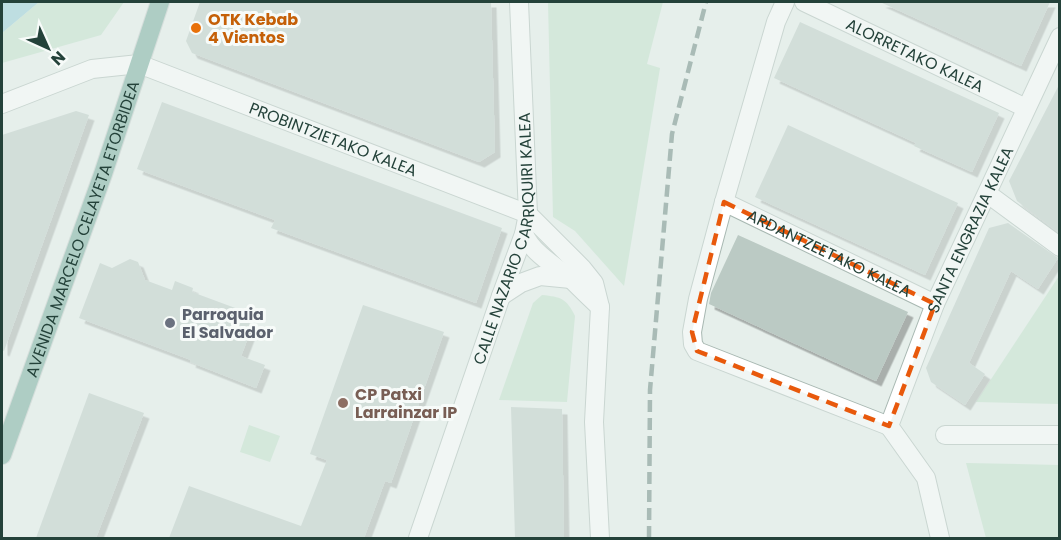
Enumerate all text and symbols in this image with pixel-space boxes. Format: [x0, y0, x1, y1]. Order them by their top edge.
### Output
place label: OTK Kebab 4 Vientos [208, 8, 298, 49]
street label: ALORRETAKO KALEA [842, 12, 988, 98]
north arrow [18, 18, 78, 78]
marker: OTK Kebab 4 Vientos [189, 21, 203, 35]
text: N [46, 46, 71, 71]
street label: AVENIDA MARCELO CELAYETA ETORBIDEA [19, 77, 145, 380]
street label: PROBINTZIETAKO KALEA [246, 96, 421, 182]
street label: CALLE NAZARIO CARRIQUIRI KALEA [467, 112, 540, 368]
street label: SANTA ENGRAZIA KALEA [921, 142, 1019, 316]
street label: ARDANTZEETAKO KALEA [743, 203, 915, 303]
place label: Parroquia El Salvador [182, 303, 273, 344]
marker: Parroquia El Salvador [163, 316, 177, 330]
place label: CP Patxi Larrainzar IP [355, 383, 457, 424]
marker: CP Patxi Larrainzar IP [336, 396, 350, 410]

